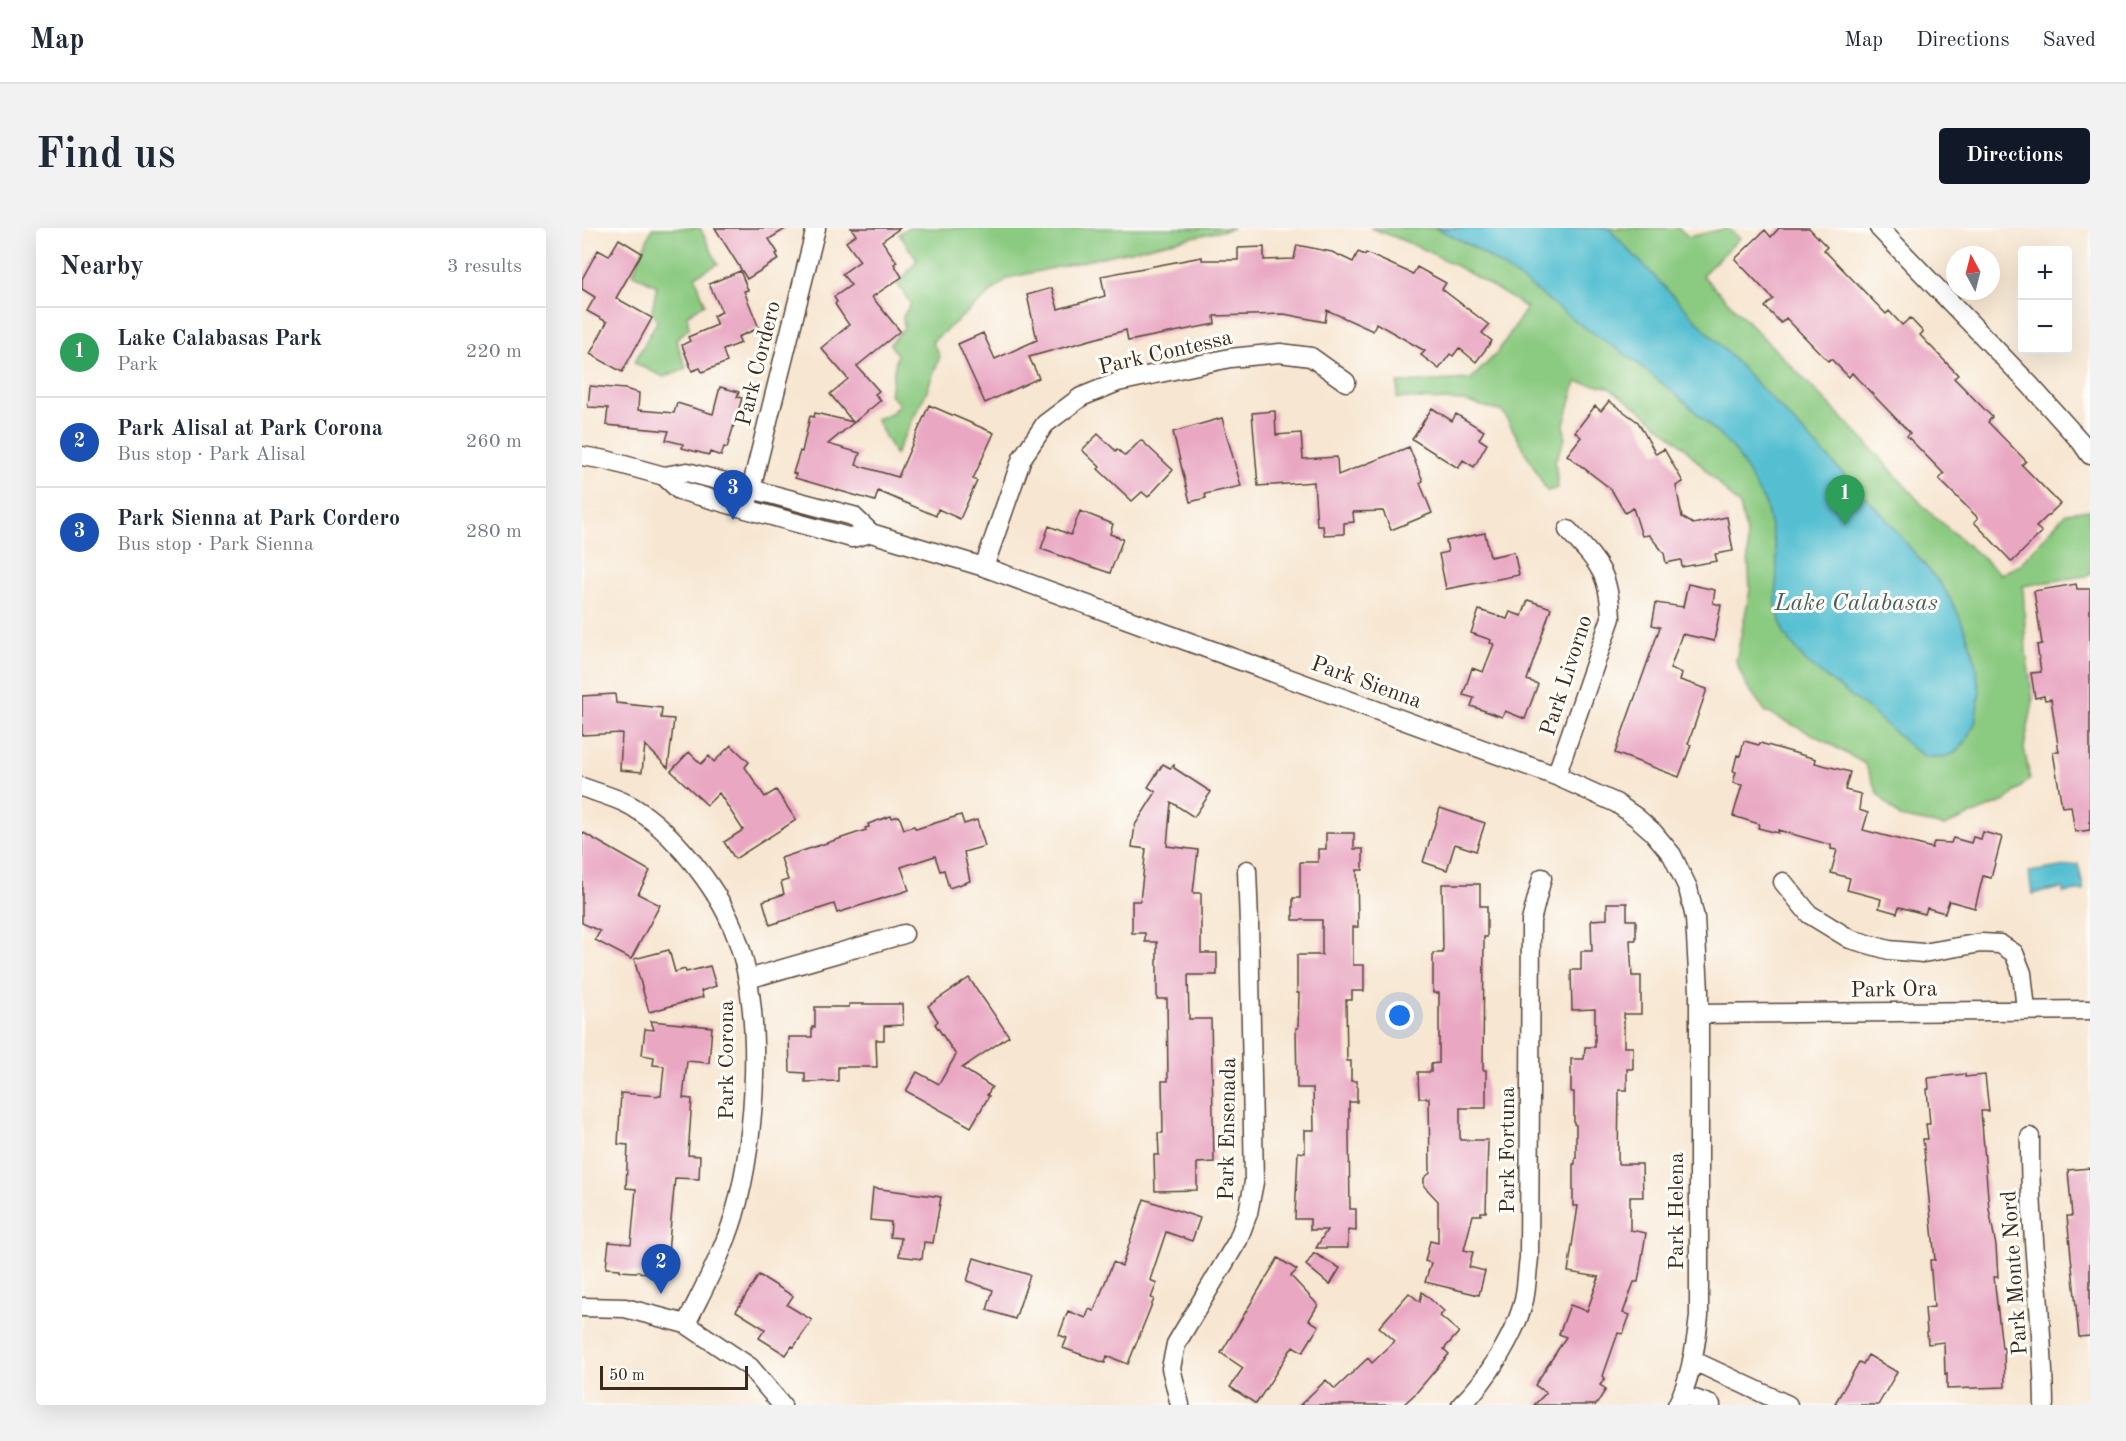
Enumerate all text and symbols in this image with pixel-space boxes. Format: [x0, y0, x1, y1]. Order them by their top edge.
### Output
text: Map [30, 27, 84, 55]
text: Map [1844, 30, 1883, 51]
text: Directions [1916, 30, 2010, 51]
text: Saved [2043, 30, 2096, 51]
button: Directions [1939, 128, 2090, 184]
text: Find us [36, 135, 175, 177]
north arrow [1946, 246, 2000, 300]
map controls [2018, 246, 2072, 354]
button: + [2018, 246, 2072, 300]
text: Nearby [60, 254, 144, 280]
text: 3 results [447, 257, 522, 277]
street label: Park Cordero [733, 299, 785, 428]
button: − [2018, 300, 2072, 354]
street label: Park Contessa [1096, 327, 1235, 379]
text: Lake Calabasas Park [117, 328, 322, 350]
text: 1 [74, 342, 85, 362]
text: 220 m [466, 342, 522, 362]
text: Park [117, 355, 158, 375]
text: Park Alisal at Park Corona [117, 418, 383, 440]
text: 2 [74, 432, 85, 452]
text: 260 m [466, 432, 522, 452]
text: Bus stop · Park Alisal [117, 445, 305, 465]
pin: 3 [714, 470, 752, 520]
pin: 1 [1826, 476, 1864, 525]
text: Park Sienna at Park Cordero [117, 508, 400, 530]
text: 3 [74, 522, 85, 542]
text: 280 m [466, 522, 522, 542]
text: Bus stop · Park Sienna [117, 535, 314, 555]
water label: Lake Calabasas [1773, 592, 1938, 616]
street label: Park Livorno [1537, 613, 1597, 739]
street label: Park Sienna [1308, 653, 1425, 713]
street label: Park Ora [1850, 978, 1938, 1002]
street label: Park Corona [716, 1000, 738, 1120]
your location [1385, 1001, 1414, 1030]
street label: Park Ensenada [1216, 1057, 1240, 1201]
street label: Park Fortuna [1497, 1086, 1519, 1213]
street label: Park Helena [1666, 1152, 1688, 1270]
street label: Park Monte Nord [1998, 1190, 2032, 1356]
pin: 2 [642, 1244, 680, 1294]
scale bar [600, 1363, 748, 1390]
text: 50 m [609, 1368, 645, 1384]

